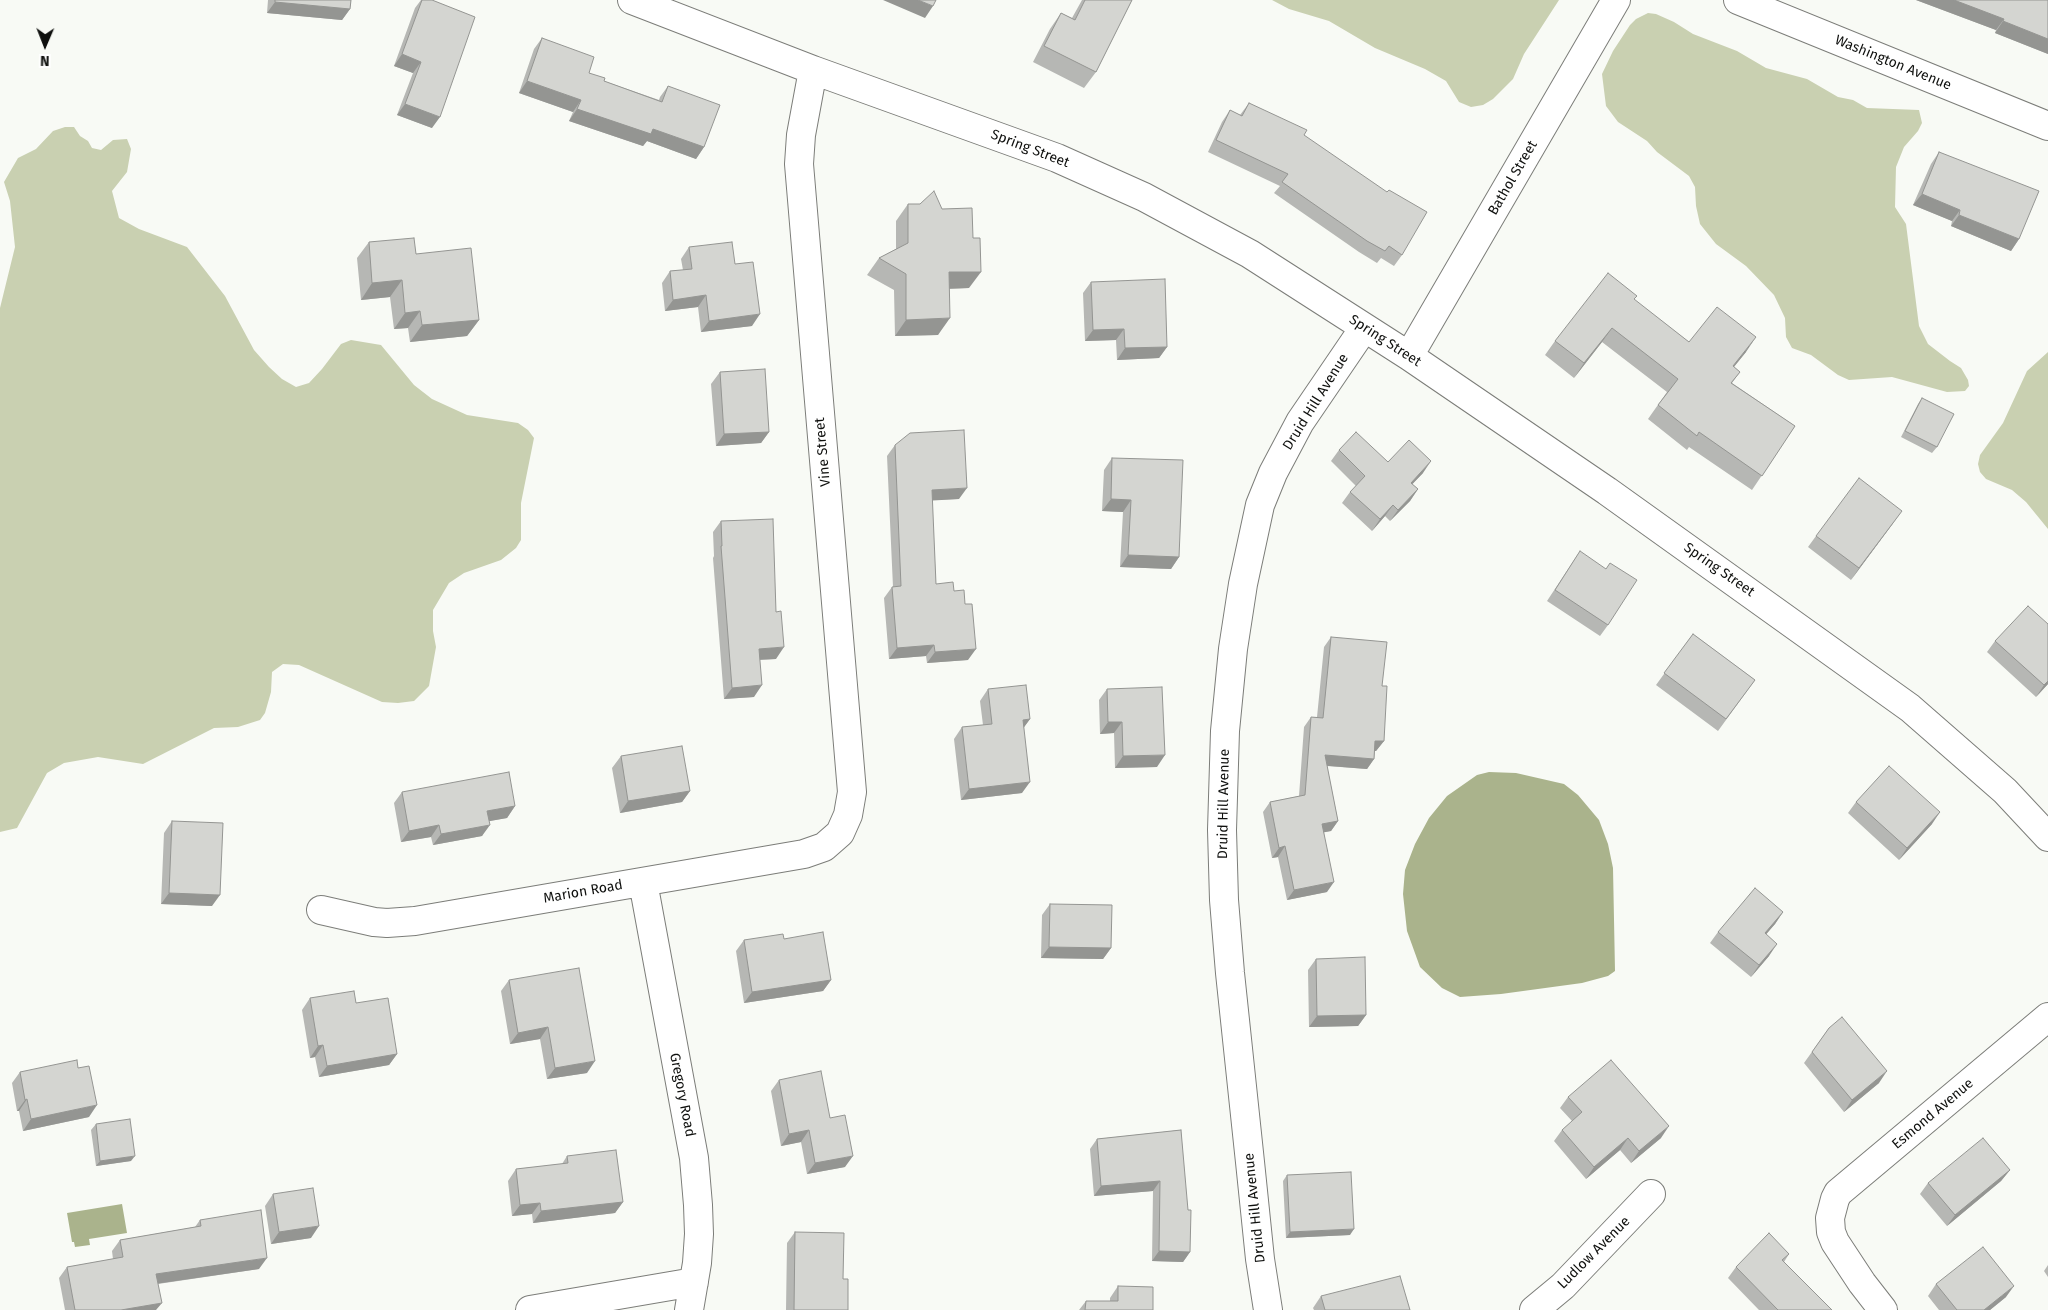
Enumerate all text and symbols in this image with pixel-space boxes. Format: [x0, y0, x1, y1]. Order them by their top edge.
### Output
north arrow [20, 20, 70, 70]
street label: Washington Avenue [1832, 32, 1954, 94]
text: N [40, 52, 50, 69]
street label: Spring Street [988, 126, 1072, 172]
street label: Bathol Street [1485, 138, 1541, 218]
street label: Spring Street [1346, 311, 1424, 371]
street label: Druid Hill Avenue [1280, 351, 1352, 453]
street label: Vine Street [812, 417, 834, 487]
street label: Spring Street [1680, 539, 1758, 601]
street label: Druid Hill Avenue [1215, 749, 1233, 859]
street label: Marion Road [542, 877, 624, 907]
street label: Gregory Road [666, 1052, 698, 1138]
street label: Esmond Avenue [1889, 1075, 1977, 1153]
street label: Druid Hill Avenue [1241, 1152, 1269, 1264]
street label: Ludlow Avenue [1554, 1213, 1634, 1293]

